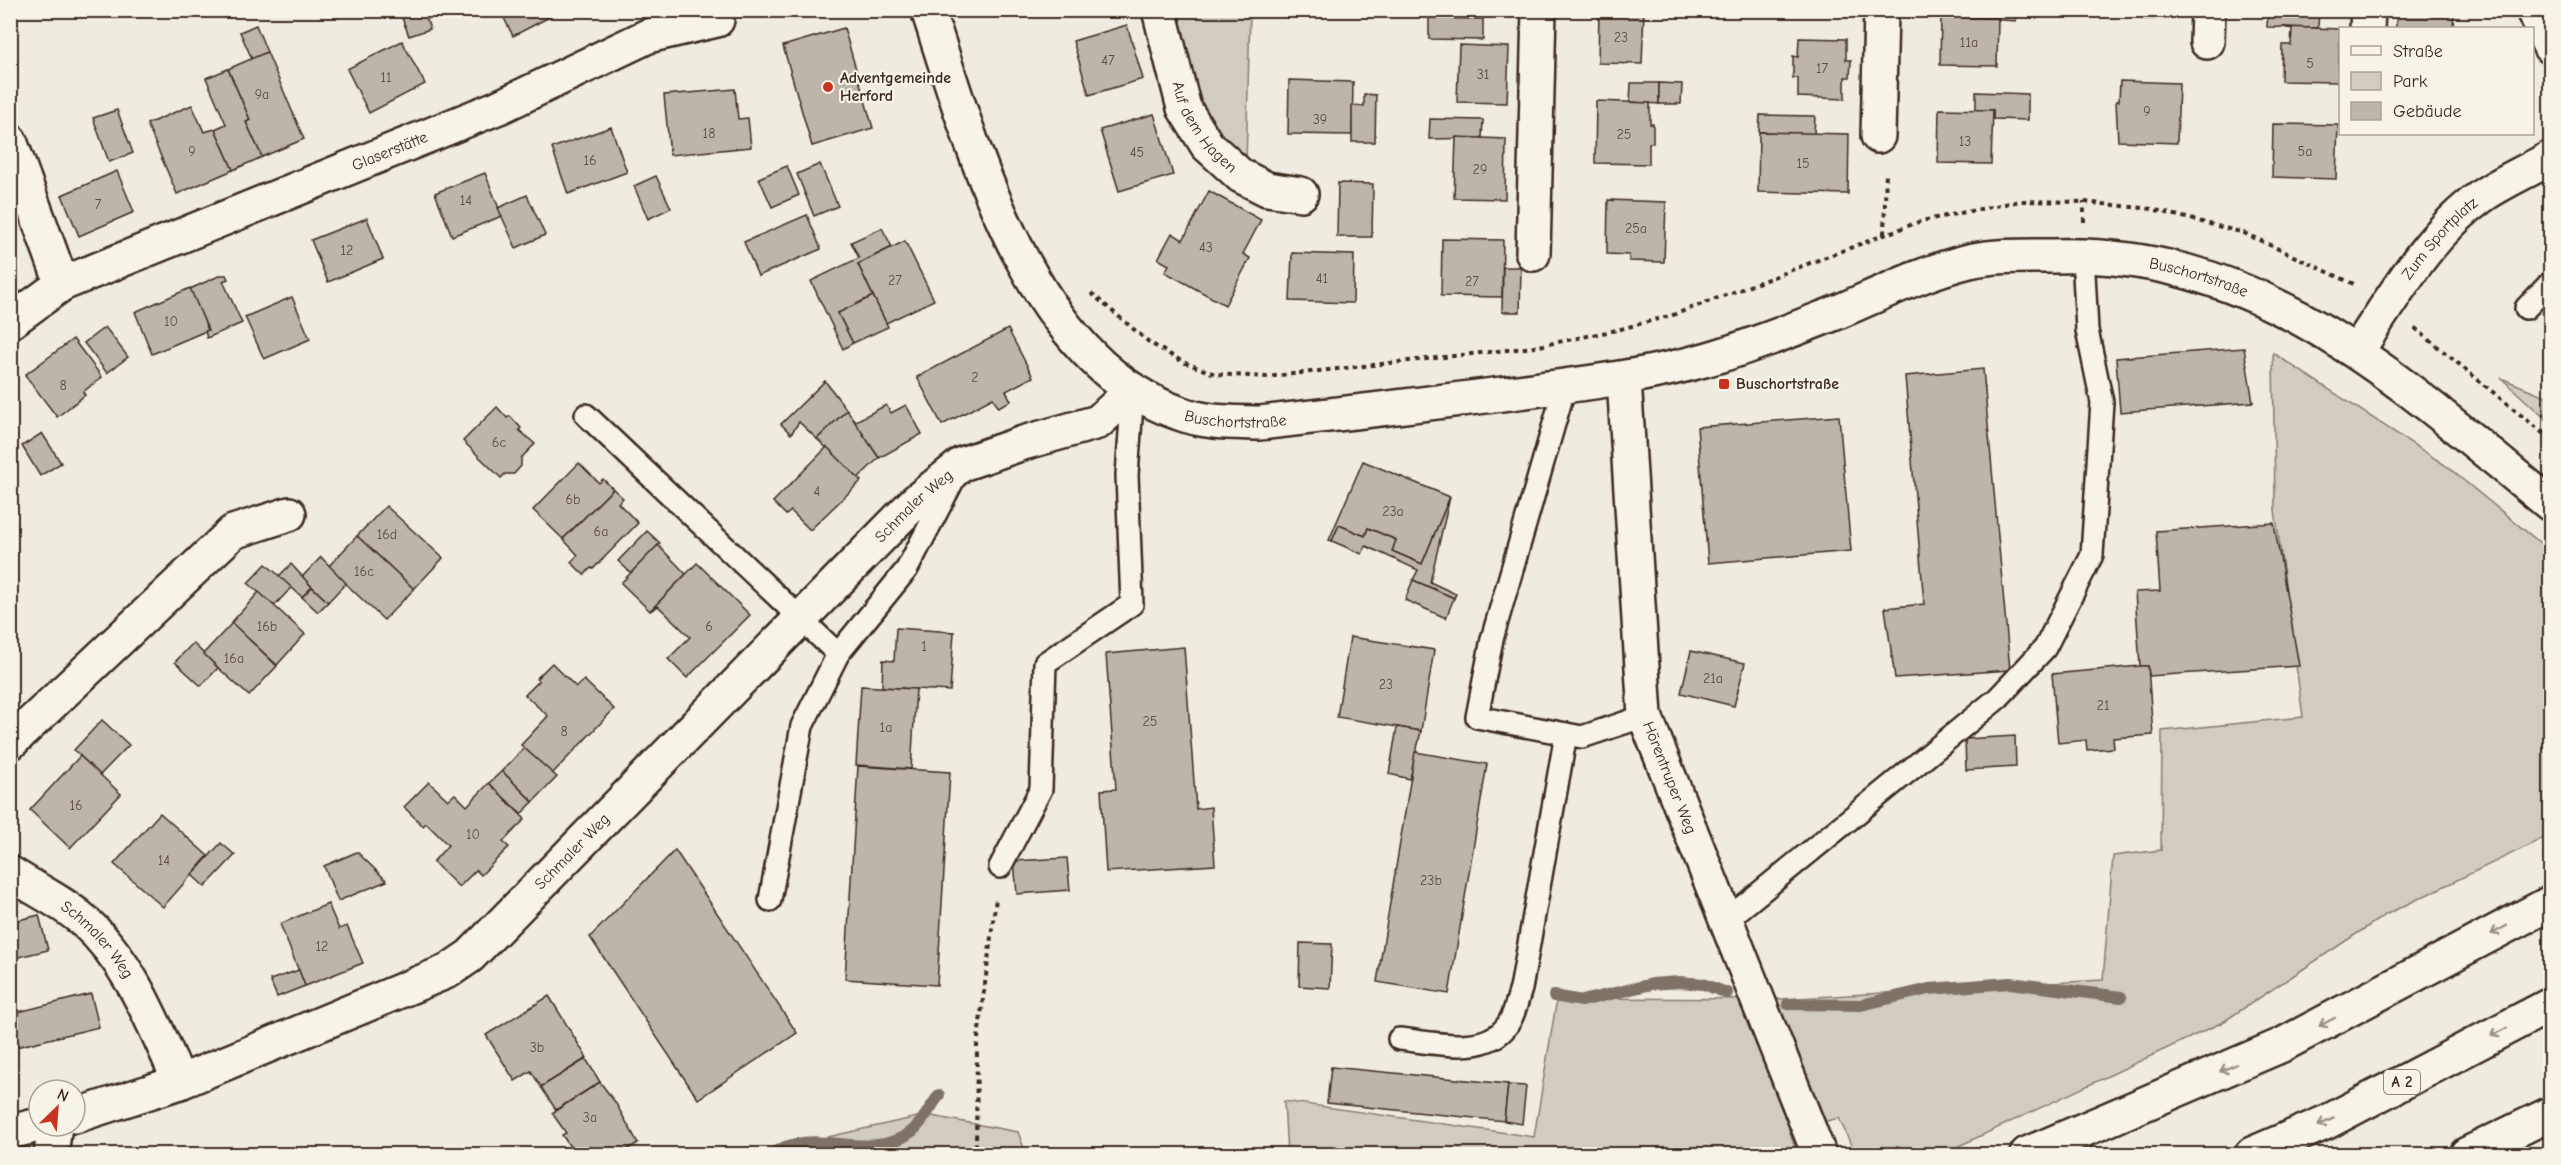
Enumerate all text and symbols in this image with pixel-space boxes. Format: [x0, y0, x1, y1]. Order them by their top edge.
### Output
legend [2339, 27, 2534, 135]
house number: 23 [1614, 29, 1628, 46]
house number: 11a [1960, 34, 1978, 51]
text: Straße [2393, 41, 2443, 62]
house number: 47 [1101, 52, 1115, 69]
house number: 5 [2306, 55, 2314, 72]
house number: 17 [1816, 60, 1828, 77]
house number: 31 [1477, 66, 1489, 83]
house number: 11 [380, 69, 392, 86]
place label: Adventgemeinde Herford [840, 69, 951, 105]
text: Park [2393, 71, 2428, 92]
marker: Adventgemeinde Herford [821, 80, 835, 94]
street label: Auf dem Hagen [1169, 80, 1240, 177]
house number: 9a [255, 86, 269, 103]
text: Gebäude [2393, 101, 2462, 122]
house number: 9 [2143, 103, 2151, 120]
house number: 39 [1313, 111, 1327, 128]
house number: 18 [703, 125, 715, 142]
house number: 25 [1617, 126, 1631, 143]
street label: Glaserstätte [349, 128, 430, 175]
house number: 13 [1959, 133, 1971, 150]
house number: 9 [188, 143, 196, 160]
house number: 5a [2298, 143, 2312, 160]
house number: 45 [1130, 144, 1144, 161]
house number: 16 [583, 152, 597, 169]
house number: 15 [1796, 155, 1810, 172]
house number: 29 [1473, 161, 1487, 178]
house number: 14 [460, 192, 472, 209]
street label: Zum Sportplatz [2398, 194, 2481, 283]
house number: 7 [95, 196, 102, 213]
house number: 25a [1625, 220, 1647, 237]
house number: 43 [1199, 239, 1213, 256]
house number: 12 [341, 242, 353, 259]
street label: Buschortstraße [2148, 254, 2251, 301]
house number: 41 [1316, 270, 1328, 287]
house number: 27 [888, 272, 902, 289]
house number: 27 [1465, 273, 1479, 290]
house number: 10 [164, 313, 178, 330]
house number: 2 [971, 369, 979, 386]
place label: Buschortstraße [1736, 375, 1839, 393]
house number: 8 [59, 377, 67, 394]
marker: Buschortstraße [1717, 377, 1731, 391]
street label: Buschortstraße [1182, 406, 1287, 432]
house number: 6c [492, 434, 506, 451]
street label: Schmaler Weg [871, 466, 956, 546]
house number: 4 [814, 483, 821, 500]
house number: 6b [565, 491, 581, 508]
house number: 23a [1382, 503, 1404, 520]
house number: 6a [594, 523, 608, 540]
house number: 16d [377, 526, 397, 543]
house number: 16c [354, 563, 374, 580]
house number: 16b [257, 618, 277, 635]
house number: 6 [705, 618, 713, 635]
house number: 1 [921, 638, 927, 655]
house number: 16a [224, 650, 244, 667]
house number: 21a [1703, 670, 1723, 687]
house number: 23 [1379, 676, 1393, 693]
house number: 21 [2097, 697, 2109, 714]
house number: 25 [1143, 713, 1157, 730]
house number: 1a [880, 719, 892, 736]
street label: Hörentruper Weg [1639, 719, 1700, 837]
house number: 8 [560, 723, 568, 740]
house number: 16 [69, 797, 83, 814]
street label: Schmaler Weg [531, 810, 613, 893]
house number: 10 [466, 826, 480, 843]
house number: 14 [158, 852, 170, 869]
house number: 23b [1420, 872, 1442, 889]
street label: Schmaler Weg [58, 897, 137, 982]
one-way arrow [2491, 924, 2508, 936]
house number: 12 [316, 938, 328, 955]
one-way arrow [2318, 1017, 2336, 1028]
one-way arrow [2490, 1027, 2508, 1038]
house number: 3b [530, 1039, 544, 1056]
one-way arrow [2219, 1063, 2238, 1074]
road number: A 2 [2384, 1070, 2420, 1094]
north arrow [27, 1078, 87, 1138]
text: N [54, 1085, 71, 1106]
house number: 3a [583, 1109, 597, 1126]
one-way arrow [2317, 1116, 2335, 1128]

